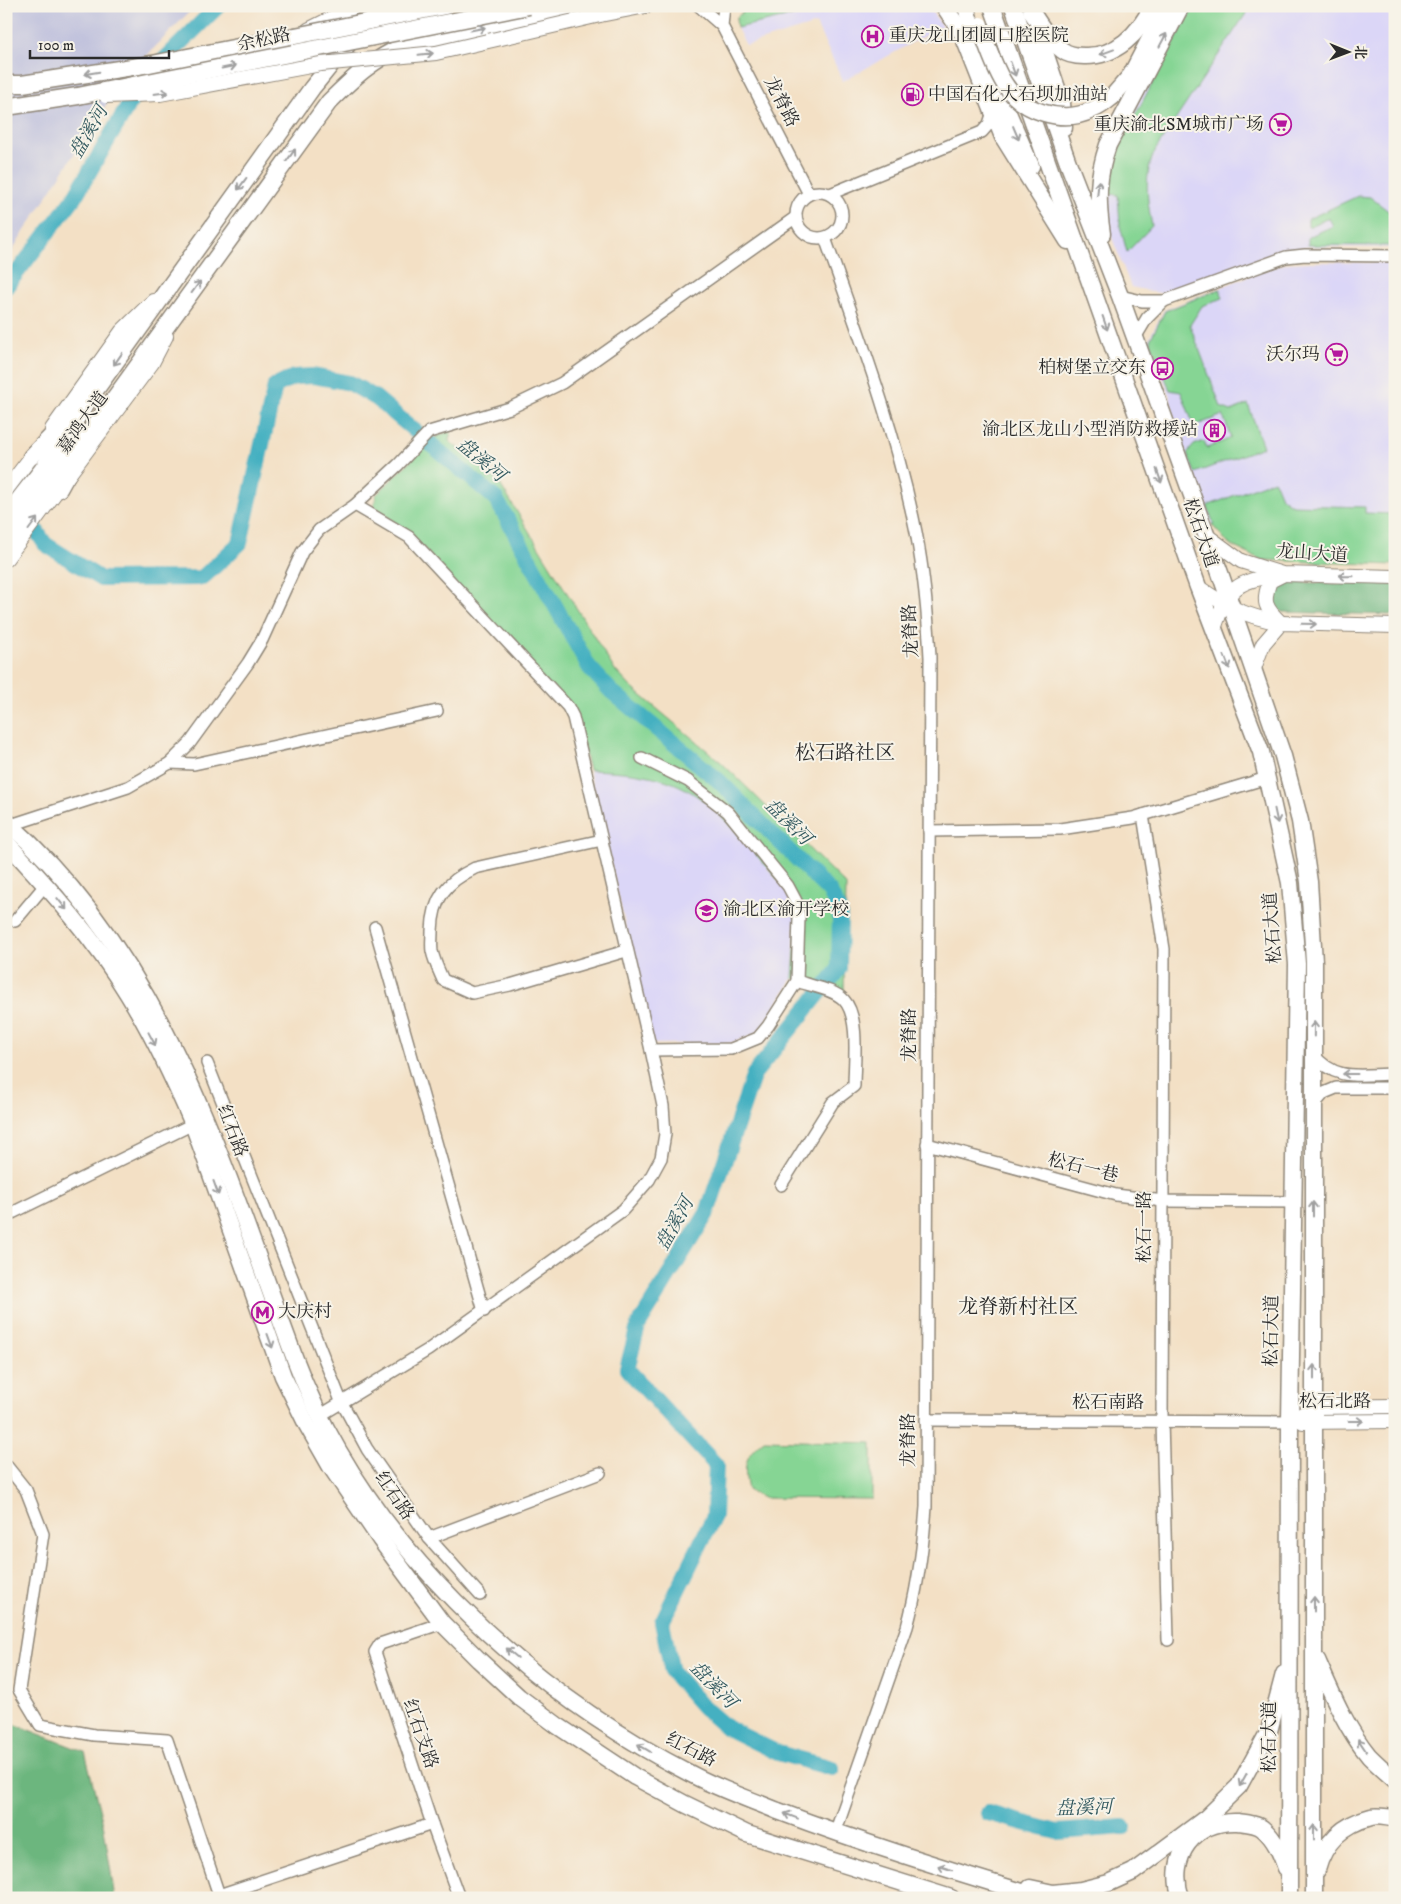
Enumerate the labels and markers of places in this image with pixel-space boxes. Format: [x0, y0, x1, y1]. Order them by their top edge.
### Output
hospital icon: 重庆龙山团圆口腔医院 [861, 24, 885, 48]
place label: 重庆龙山团圆口腔医院 [889, 25, 1069, 47]
fuel station icon: 中国石化大石坝加油站 [900, 83, 924, 107]
place label: 中国石化大石坝加油站 [928, 84, 1108, 106]
supermarket icon: 重庆渝北SM城市广场 [1268, 113, 1292, 137]
place label: 重庆渝北SM城市广场 [1094, 114, 1264, 136]
supermarket icon: 沃尔玛 [1324, 343, 1348, 367]
place label: 沃尔玛 [1266, 344, 1320, 366]
bus stop icon: 柏树堡立交东 [1150, 356, 1174, 380]
place label: 柏树堡立交东 [1038, 357, 1146, 379]
building icon: 渝北区龙山小型消防救援站 [1202, 418, 1226, 442]
place label: 渝北区龙山小型消防救援站 [982, 419, 1198, 441]
school or university icon: 渝北区渝开学校 [695, 898, 719, 922]
place label: 渝北区渝开学校 [723, 899, 849, 921]
metro station icon: 大庆村 [250, 1300, 274, 1324]
place label: 大庆村 [278, 1301, 332, 1323]

